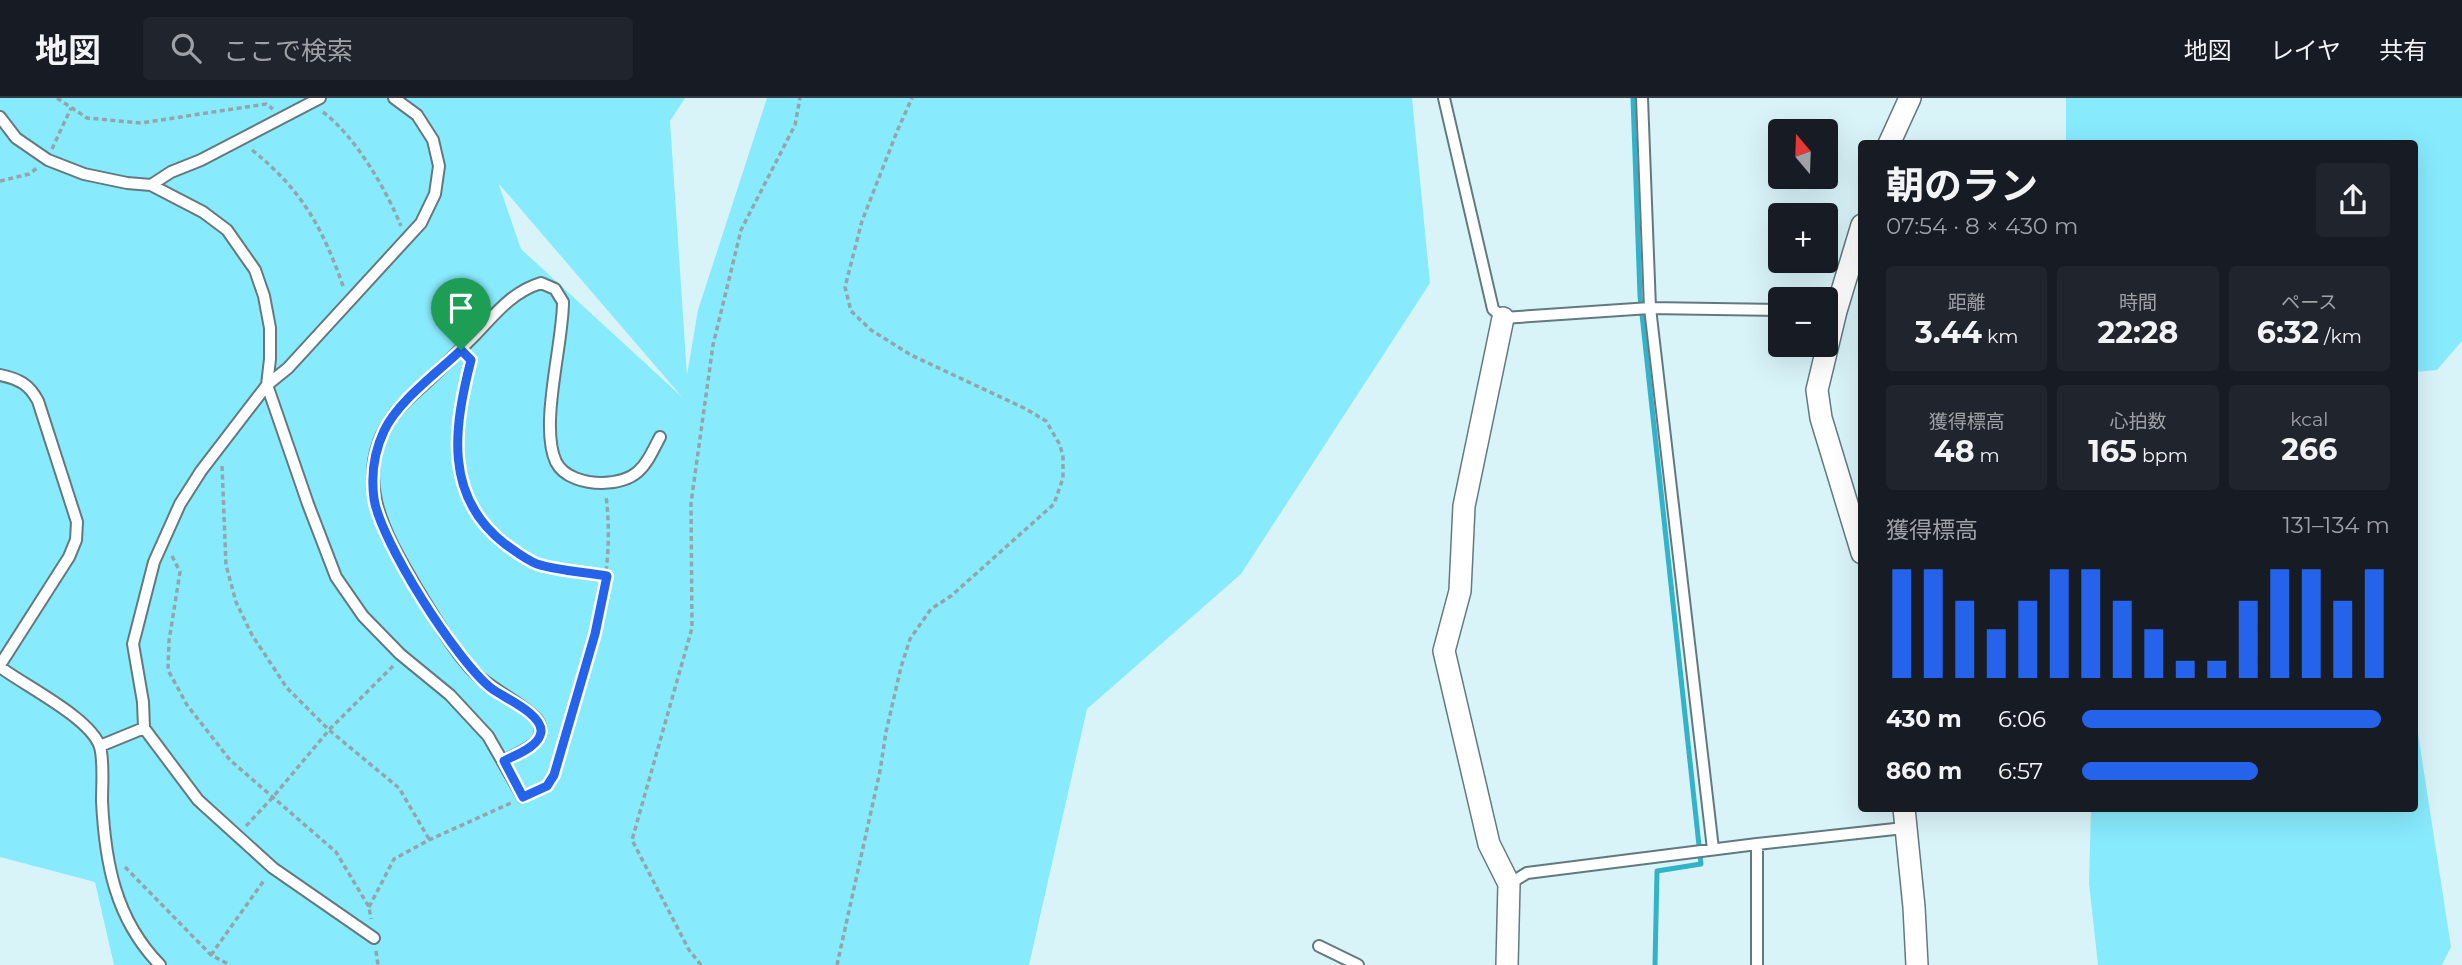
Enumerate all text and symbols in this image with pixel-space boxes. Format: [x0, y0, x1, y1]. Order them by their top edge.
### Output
search box [143, 17, 633, 80]
icon: search [167, 29, 205, 67]
text: 地図 [35, 30, 101, 70]
text: ここで検索 [223, 35, 353, 67]
text: 地図 [2184, 36, 2232, 65]
text: レイヤ [2270, 36, 2341, 65]
text: 共有 [2379, 36, 2427, 65]
north arrow [1768, 119, 1838, 189]
map controls [1768, 119, 1838, 357]
text: 朝のラン [1886, 162, 2038, 209]
button: share [2316, 163, 2390, 237]
button: + [1768, 203, 1838, 273]
text: 07:54 · 8 × 430 m [1886, 212, 2079, 240]
pin [431, 278, 491, 350]
button: − [1768, 287, 1838, 357]
icon: arrive [442, 289, 480, 327]
text: 距離 [1948, 291, 1986, 314]
text: 時間 [2119, 291, 2157, 314]
text: ペース [2281, 291, 2337, 314]
text: 3.44 [1915, 314, 1982, 351]
text: 22:28 [2098, 314, 2178, 351]
text: 6:32 [2257, 314, 2319, 351]
text: km [1982, 325, 2018, 348]
text: /km [2319, 325, 2362, 348]
text: kcal [2290, 408, 2328, 431]
text: 獲得標高 [1929, 410, 2005, 433]
text: 心拍数 [2109, 410, 2167, 433]
text: 266 [2281, 431, 2337, 468]
text: 48 [1934, 433, 1974, 470]
text: 165 [2088, 433, 2137, 470]
text: m [1974, 444, 2000, 467]
text: bpm [2137, 444, 2188, 467]
text: 131–134 m [2282, 511, 2390, 539]
text: 獲得標高 [1886, 516, 1978, 544]
text: 430 m [1886, 705, 1962, 733]
text: 6:06 [1998, 705, 2046, 733]
text: 860 m [1886, 757, 1962, 785]
text: 6:57 [1998, 757, 2043, 785]

